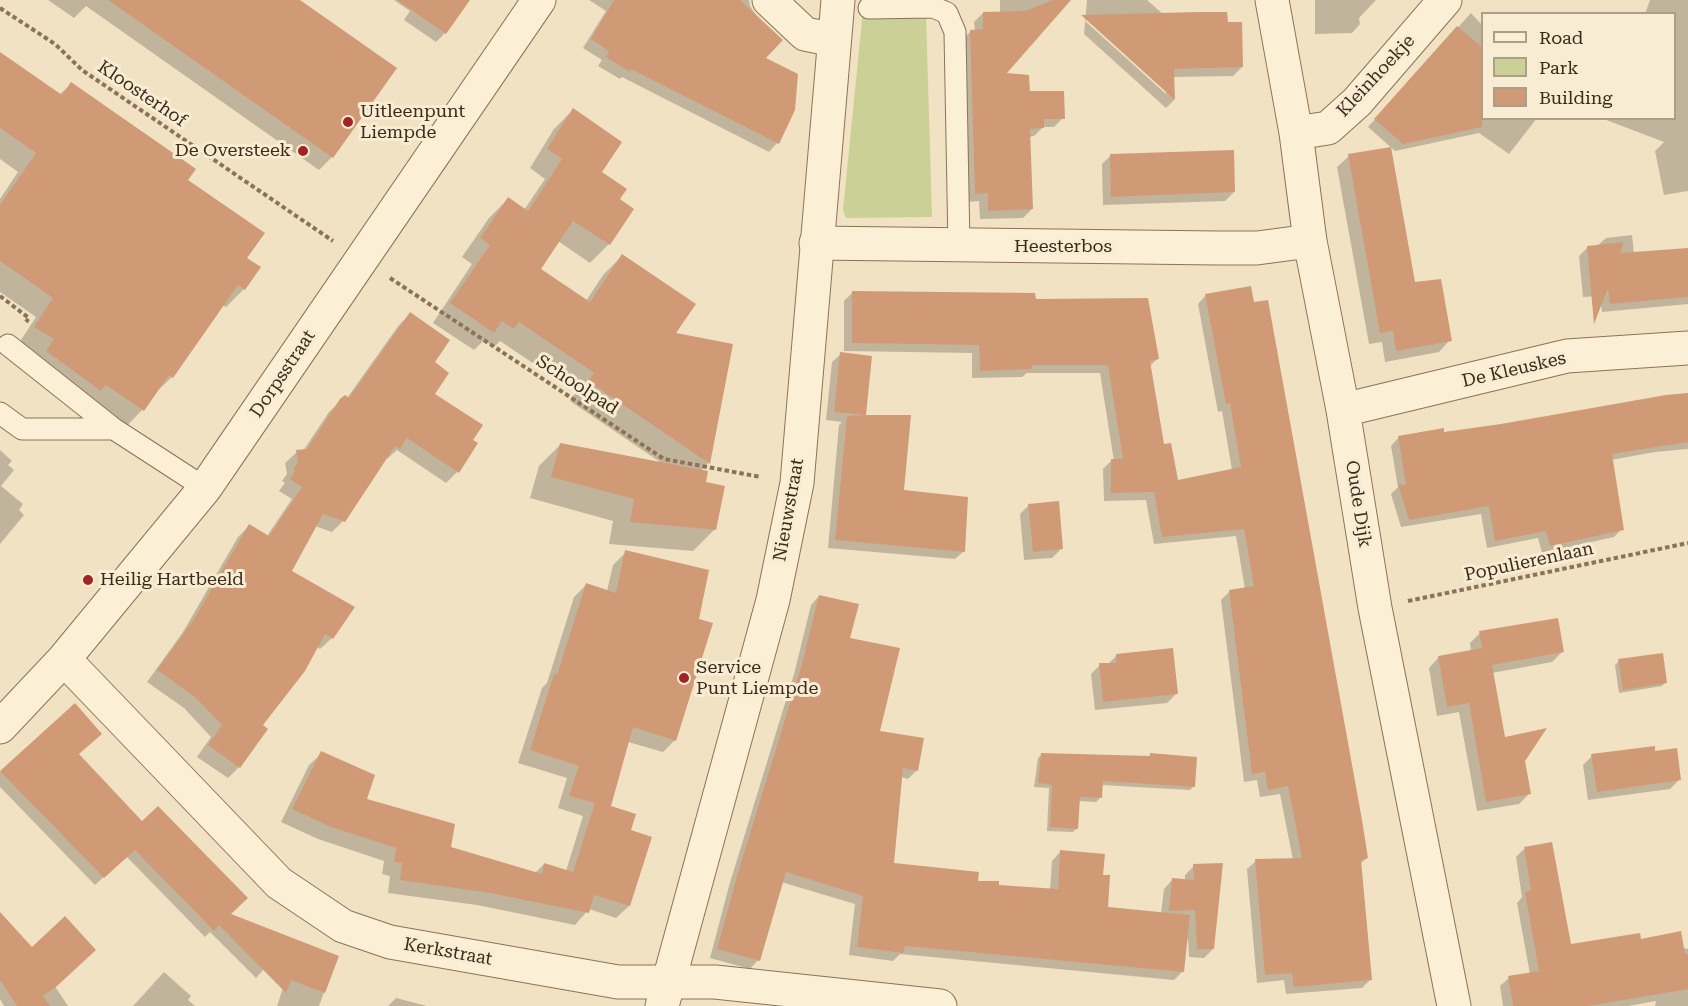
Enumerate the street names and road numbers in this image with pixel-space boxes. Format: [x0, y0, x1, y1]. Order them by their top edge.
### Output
street label: Kleinhoekje [1332, 30, 1420, 122]
street label: Kloosterhof [93, 56, 191, 132]
street label: Heesterbos [1014, 236, 1112, 258]
street label: Dorpsstraat [246, 326, 320, 422]
street label: De Kleuskes [1460, 348, 1568, 392]
street label: Schoolpad [532, 350, 622, 420]
street label: Nieuwstraat [769, 457, 809, 563]
street label: Oude Dijk [1340, 459, 1376, 549]
street label: Populierenlaan [1463, 538, 1595, 586]
street label: Kerkstraat [402, 934, 494, 970]

